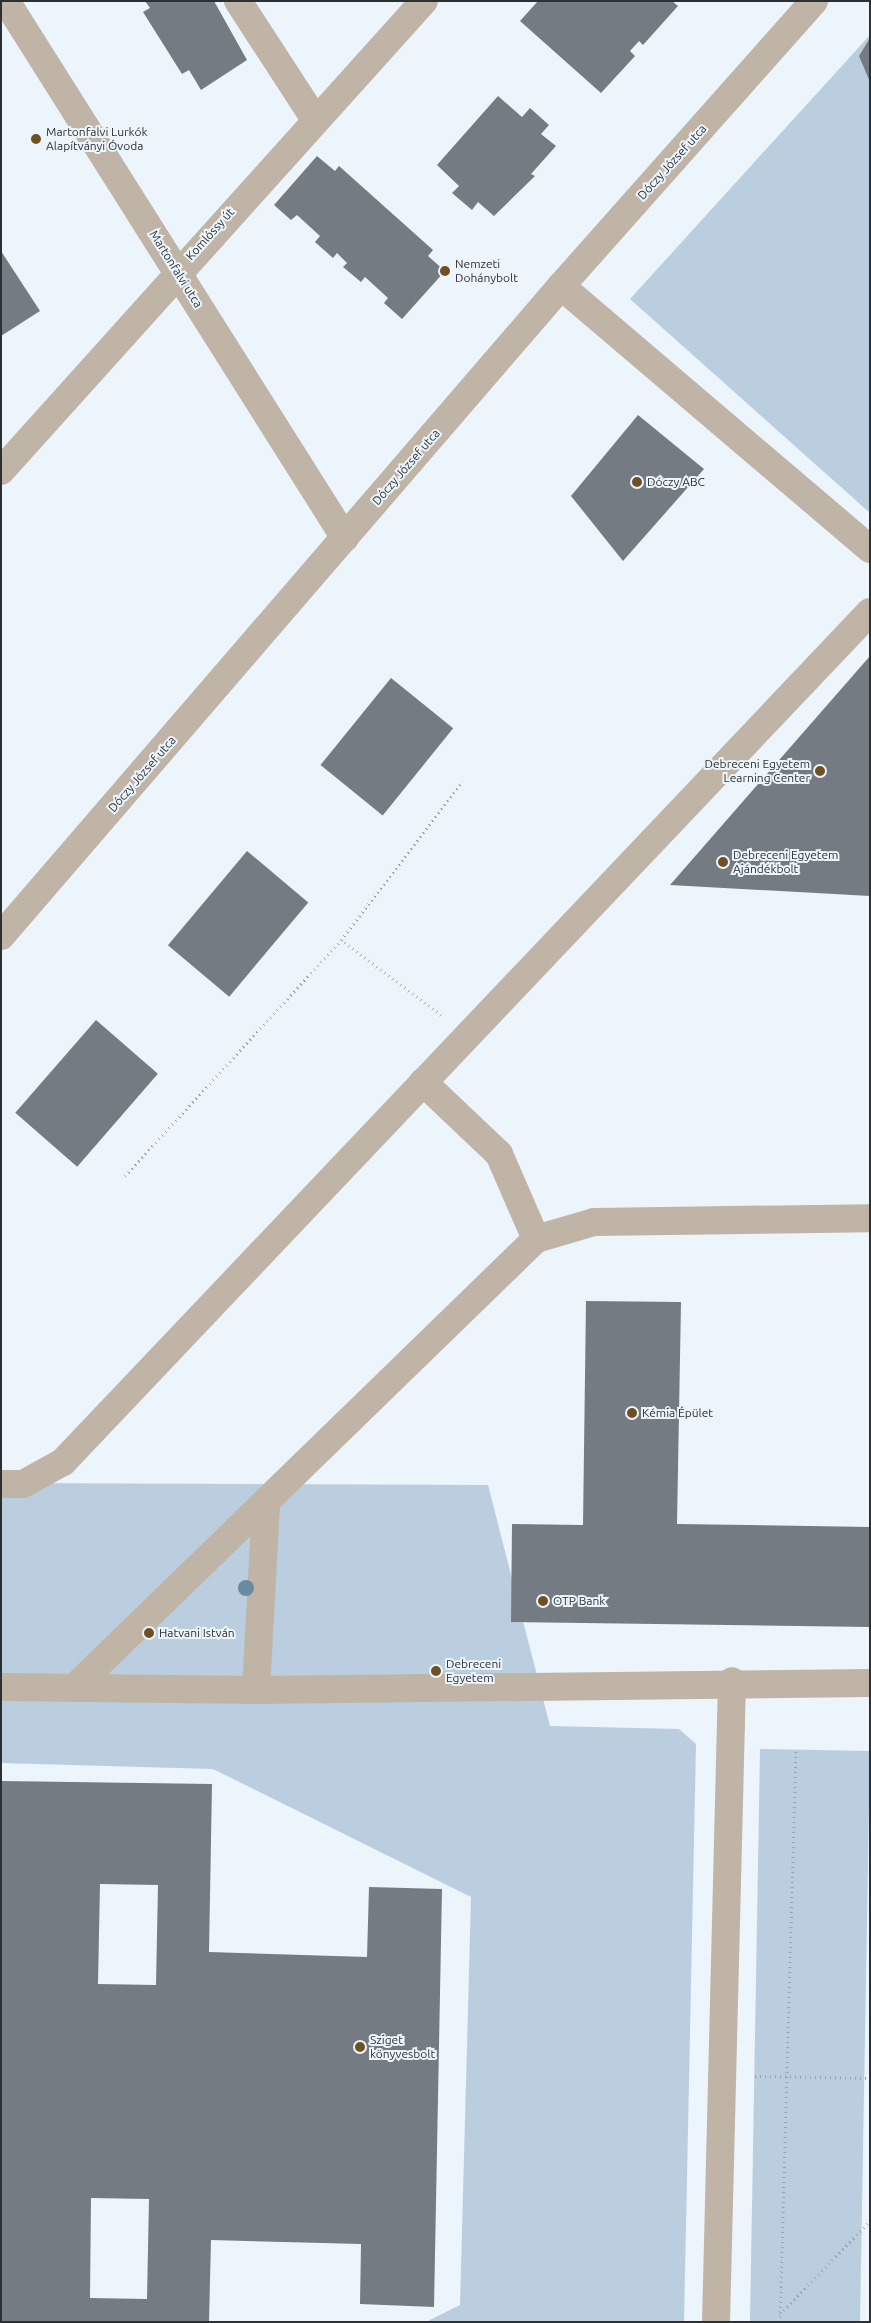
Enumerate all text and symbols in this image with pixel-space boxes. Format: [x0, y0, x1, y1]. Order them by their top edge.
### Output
street label: Dóczy József utca [635, 122, 709, 202]
place label: Martonfalvi Lurkók Alapítványi Óvoda [46, 125, 147, 153]
marker: Martonfalvi Lurkók Alapítványi Óvoda [30, 133, 42, 145]
street label: Komlóssy út [183, 205, 237, 263]
street label: Martonfalvi utca [146, 228, 206, 310]
place label: Nemzeti Dohánybolt [455, 257, 518, 285]
marker: Nemzeti Dohánybolt [439, 265, 451, 277]
street label: Dóczy József utca [369, 426, 443, 508]
place label: Dóczy ABC [647, 475, 705, 489]
marker: Dóczy ABC [631, 476, 643, 488]
street label: Dóczy József utca [105, 733, 179, 815]
place label: Debreceni Egyetem Learning Center [705, 757, 810, 785]
marker: Debreceni Egyetem Learning Center [814, 765, 826, 777]
place label: Debreceni Egyetem Ajándékbolt [733, 848, 838, 876]
marker: Debreceni Egyetem Ajándékbolt [717, 856, 729, 868]
place label: Kémia Épület [642, 1406, 713, 1420]
marker: Kémia Épület [626, 1407, 638, 1419]
place label: OTP Bank [553, 1594, 605, 1608]
marker: OTP Bank [537, 1595, 549, 1607]
place label: Hatvani István [159, 1626, 235, 1640]
marker: Hatvani István [143, 1627, 155, 1639]
place label: Debreceni Egyetem [446, 1657, 501, 1685]
marker: Debreceni Egyetem [430, 1665, 442, 1677]
place label: Sziget könyvesbolt [370, 2033, 435, 2061]
marker: Sziget könyvesbolt [354, 2041, 366, 2053]

